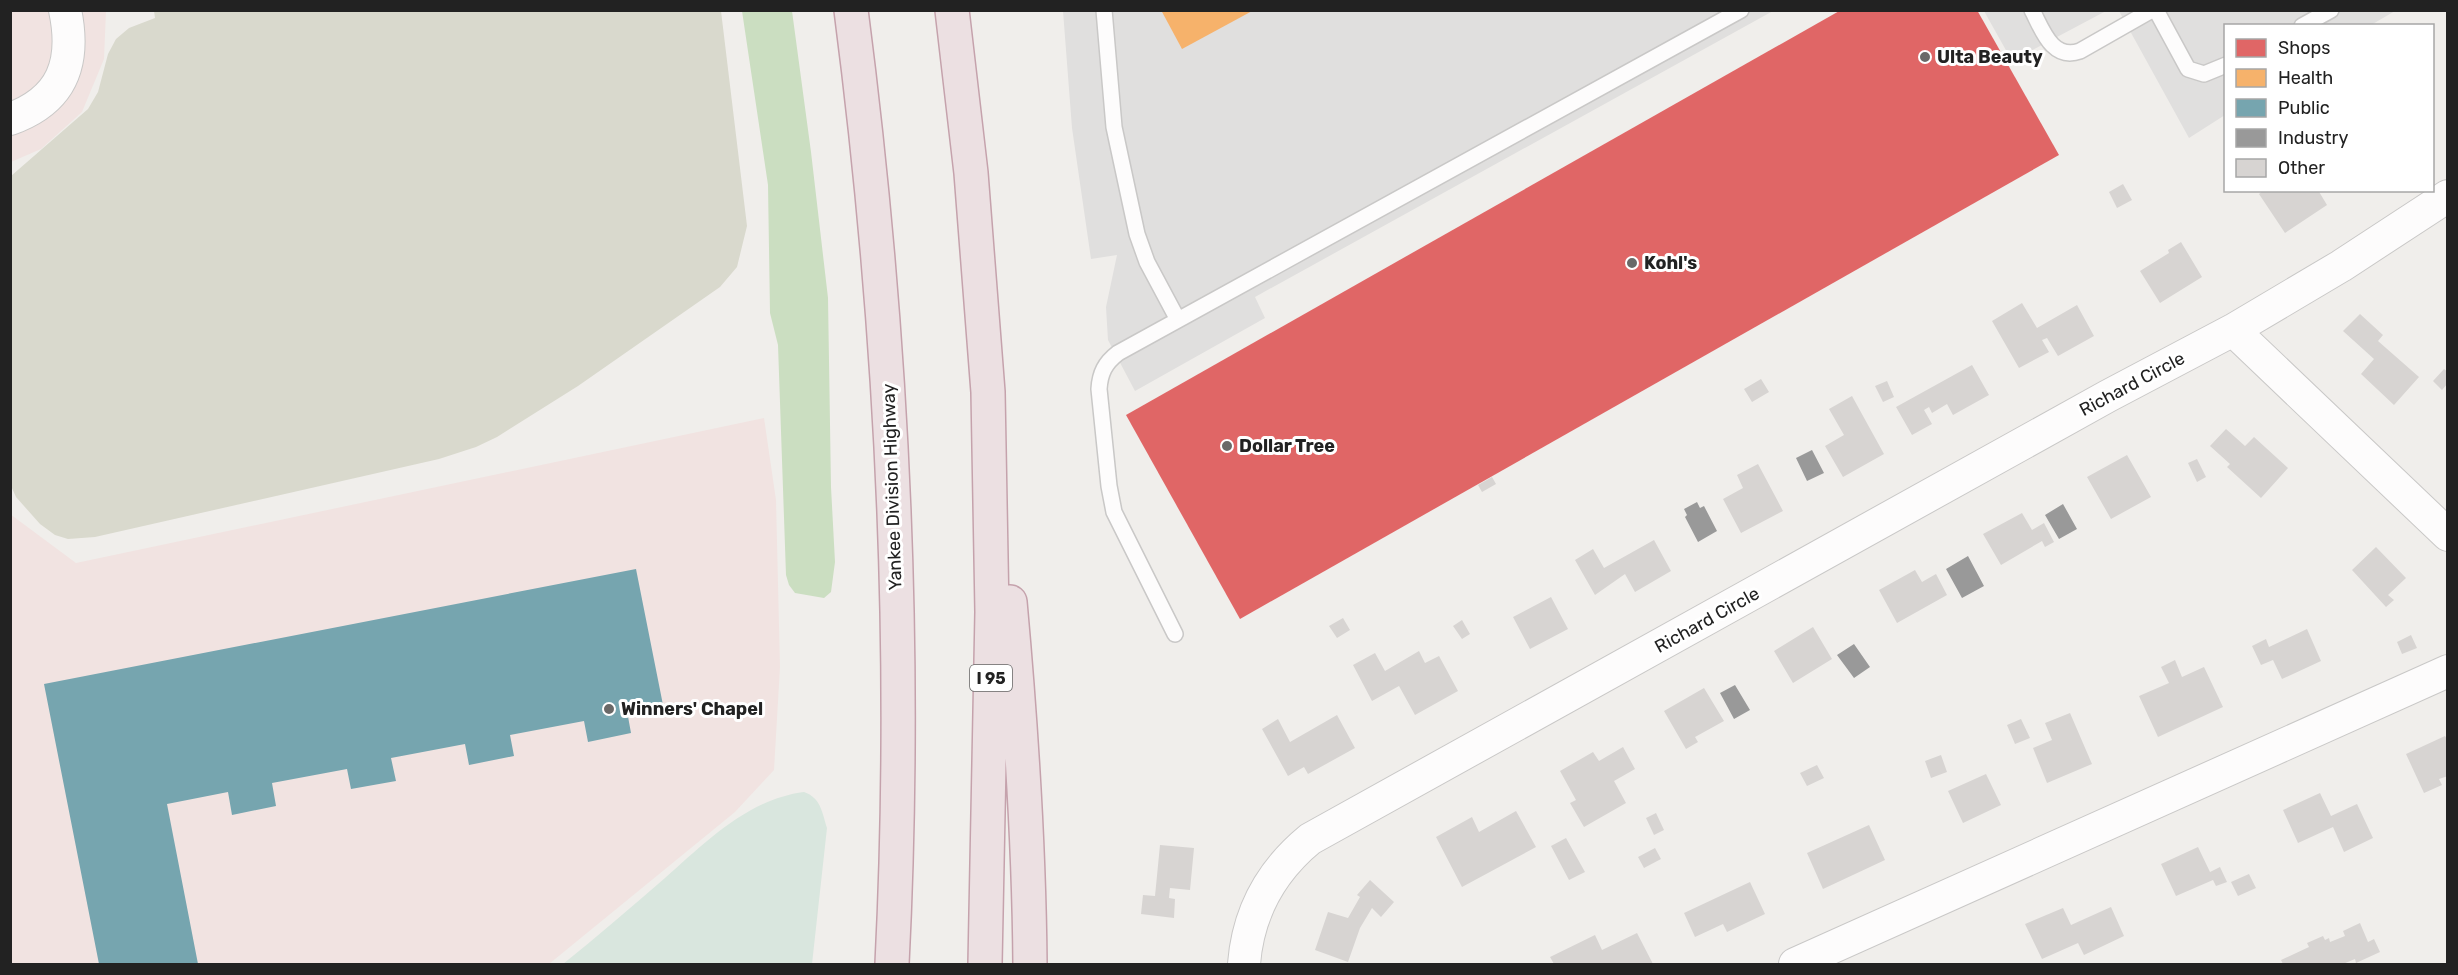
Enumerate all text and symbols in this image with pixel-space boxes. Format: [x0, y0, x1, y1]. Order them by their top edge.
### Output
legend [2224, 24, 2434, 192]
text: Shops [2278, 37, 2330, 59]
place label: Ulta Beauty [1937, 46, 2043, 68]
marker: Ulta Beauty [1918, 50, 1932, 64]
text: Health [2278, 67, 2333, 89]
text: Public [2278, 97, 2330, 119]
text: Industry [2278, 127, 2348, 149]
text: Other [2278, 157, 2325, 179]
place label: Kohl's [1644, 252, 1697, 274]
marker: Kohl's [1625, 256, 1639, 270]
street label: Richard Circle [2076, 347, 2188, 421]
street label: Yankee Division Highway [877, 383, 907, 591]
place label: Dollar Tree [1239, 435, 1335, 457]
marker: Dollar Tree [1220, 439, 1234, 453]
street label: Richard Circle [1651, 582, 1763, 658]
road number: I 95 [970, 665, 1012, 691]
place label: Winners' Chapel [621, 698, 763, 720]
marker: Winners' Chapel [602, 702, 616, 716]

